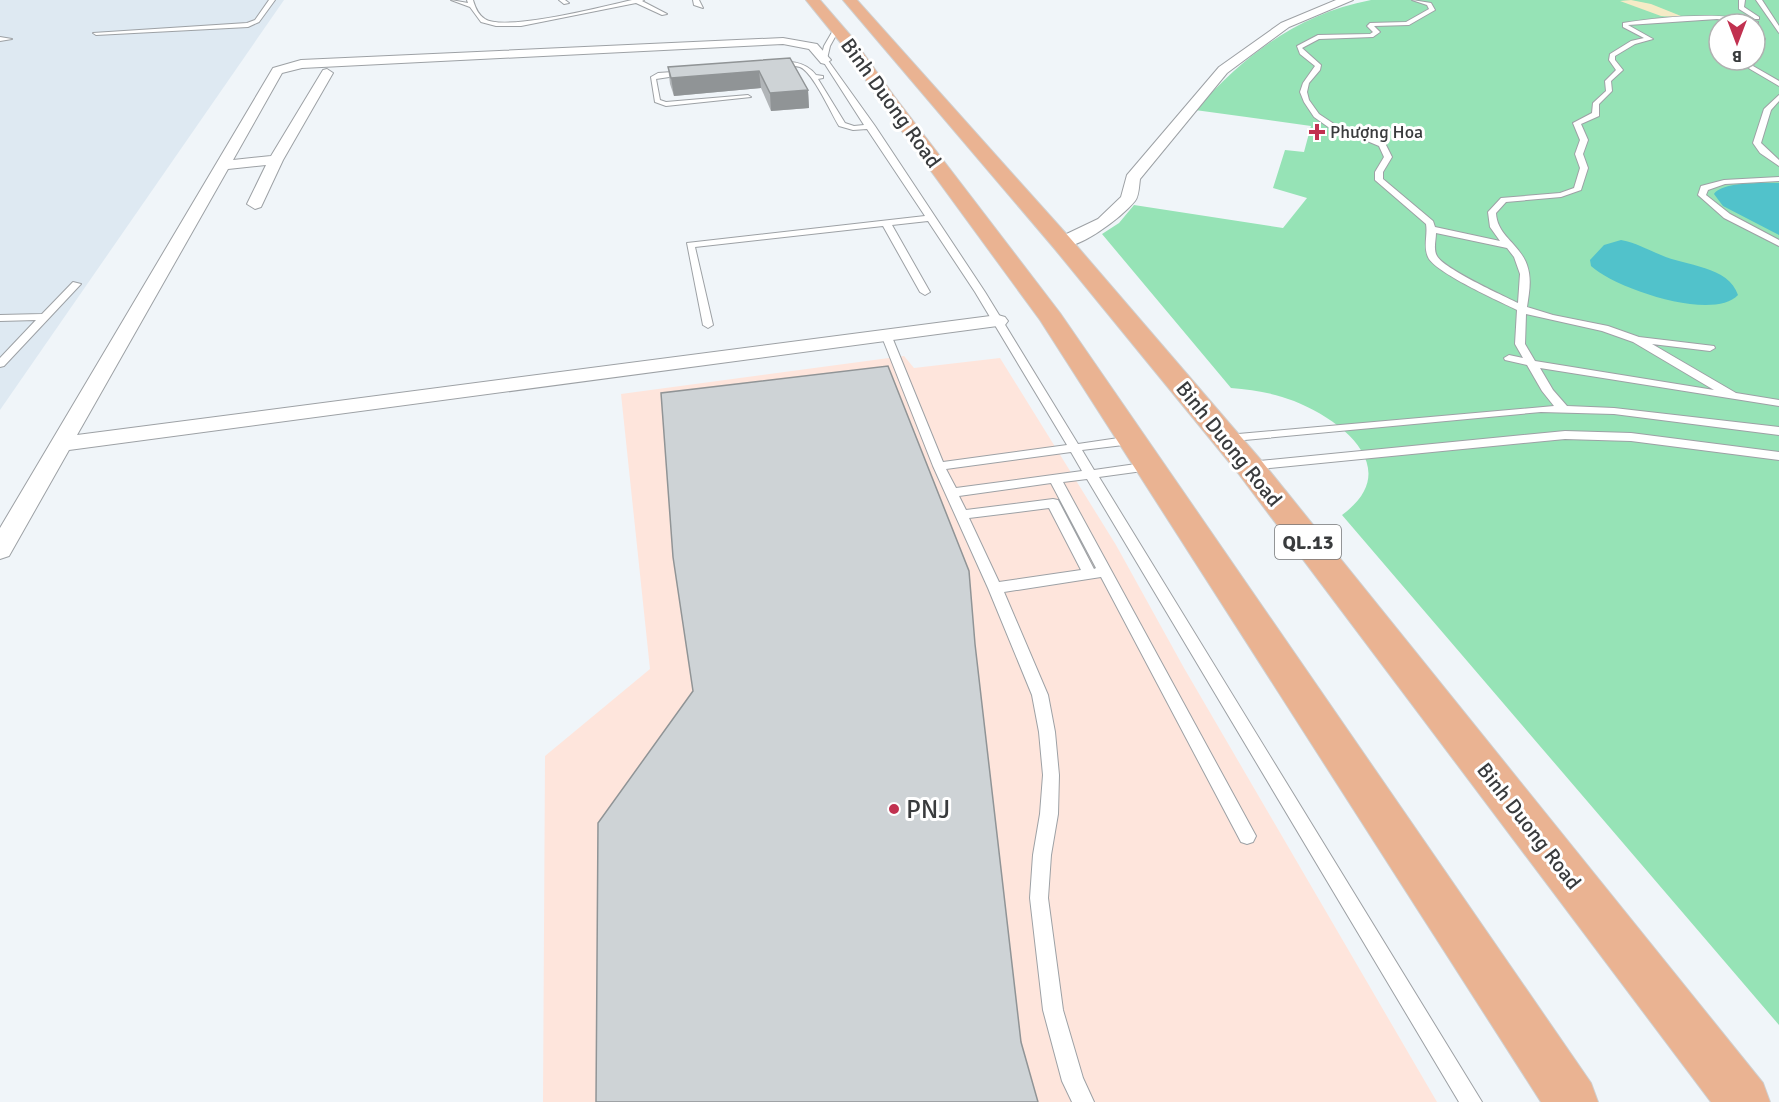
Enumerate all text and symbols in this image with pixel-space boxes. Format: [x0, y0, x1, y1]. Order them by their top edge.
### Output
north arrow [1707, 12, 1767, 72]
street label: Binh Duong Road [835, 33, 947, 173]
text: B [1732, 46, 1742, 66]
place label: Phượng Hoa [1330, 121, 1423, 143]
marker: Phượng Hoa [1308, 123, 1326, 141]
street label: Binh Duong Road [1170, 376, 1288, 512]
road number: QL.13 [1275, 525, 1341, 559]
street label: Binh Duong Road [1471, 757, 1587, 895]
place label: PNJ [906, 794, 950, 826]
marker: PNJ [887, 802, 901, 816]

